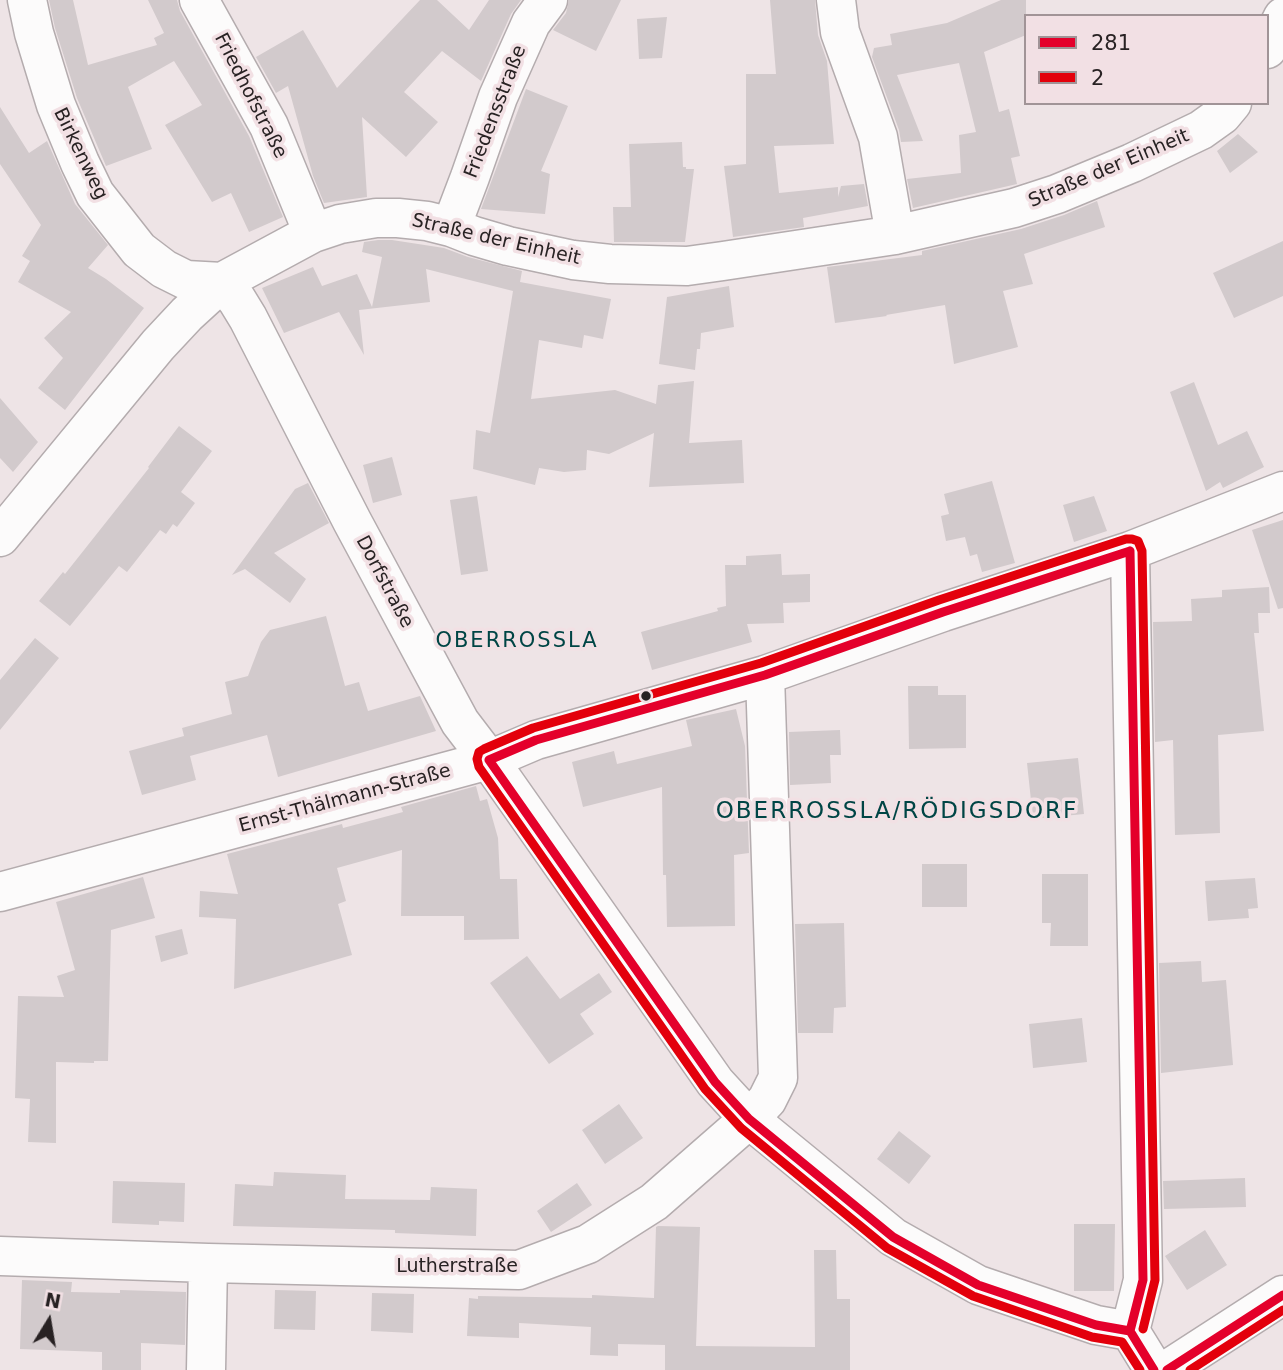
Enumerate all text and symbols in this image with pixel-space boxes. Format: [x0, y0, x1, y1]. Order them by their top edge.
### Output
legend [1024, 14, 1269, 105]
street label: Friedhofstraße [209, 30, 291, 162]
text: 281 [1091, 31, 1131, 55]
street label: Friedensstraße [460, 42, 532, 182]
text: 2 [1091, 66, 1104, 90]
street label: Birkenweg [48, 104, 112, 204]
street label: Straße der Einheit [1025, 125, 1193, 213]
street label: Straße der Einheit [410, 210, 582, 270]
street label: Dorfstraße [350, 532, 418, 632]
district label: OBERROSSLA [437, 629, 597, 655]
unlabelled marker [639, 689, 653, 703]
street label: Ernst-Thälmann-Straße [237, 760, 453, 838]
district label: OBERROSSLA/RÖDIGSDORF [718, 798, 1076, 826]
street label: Lutherstraße [396, 1256, 518, 1278]
north arrow [14, 1286, 84, 1356]
text: N [43, 1288, 63, 1313]

